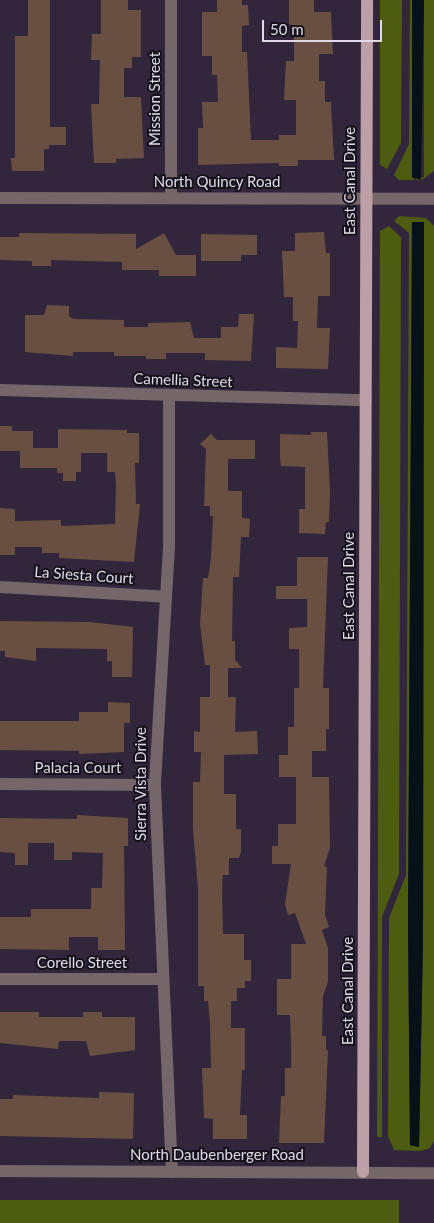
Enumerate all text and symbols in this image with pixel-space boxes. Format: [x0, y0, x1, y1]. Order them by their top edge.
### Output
scale bar [264, 10, 384, 42]
text: 50 m [270, 20, 304, 38]
street label: Mission Street [146, 52, 164, 146]
street label: East Canal Drive [341, 127, 359, 235]
street label: North Quincy Road [153, 173, 281, 191]
street label: Camellia Street [133, 369, 233, 391]
street label: East Canal Drive [340, 532, 358, 640]
street label: La Siesta Court [34, 563, 134, 587]
street label: Sierra Vista Drive [132, 727, 150, 841]
street label: Palacia Court [35, 759, 121, 777]
street label: East Canal Drive [339, 937, 357, 1045]
street label: Corello Street [37, 954, 127, 972]
street label: North Daubenberger Road [130, 1146, 304, 1164]

